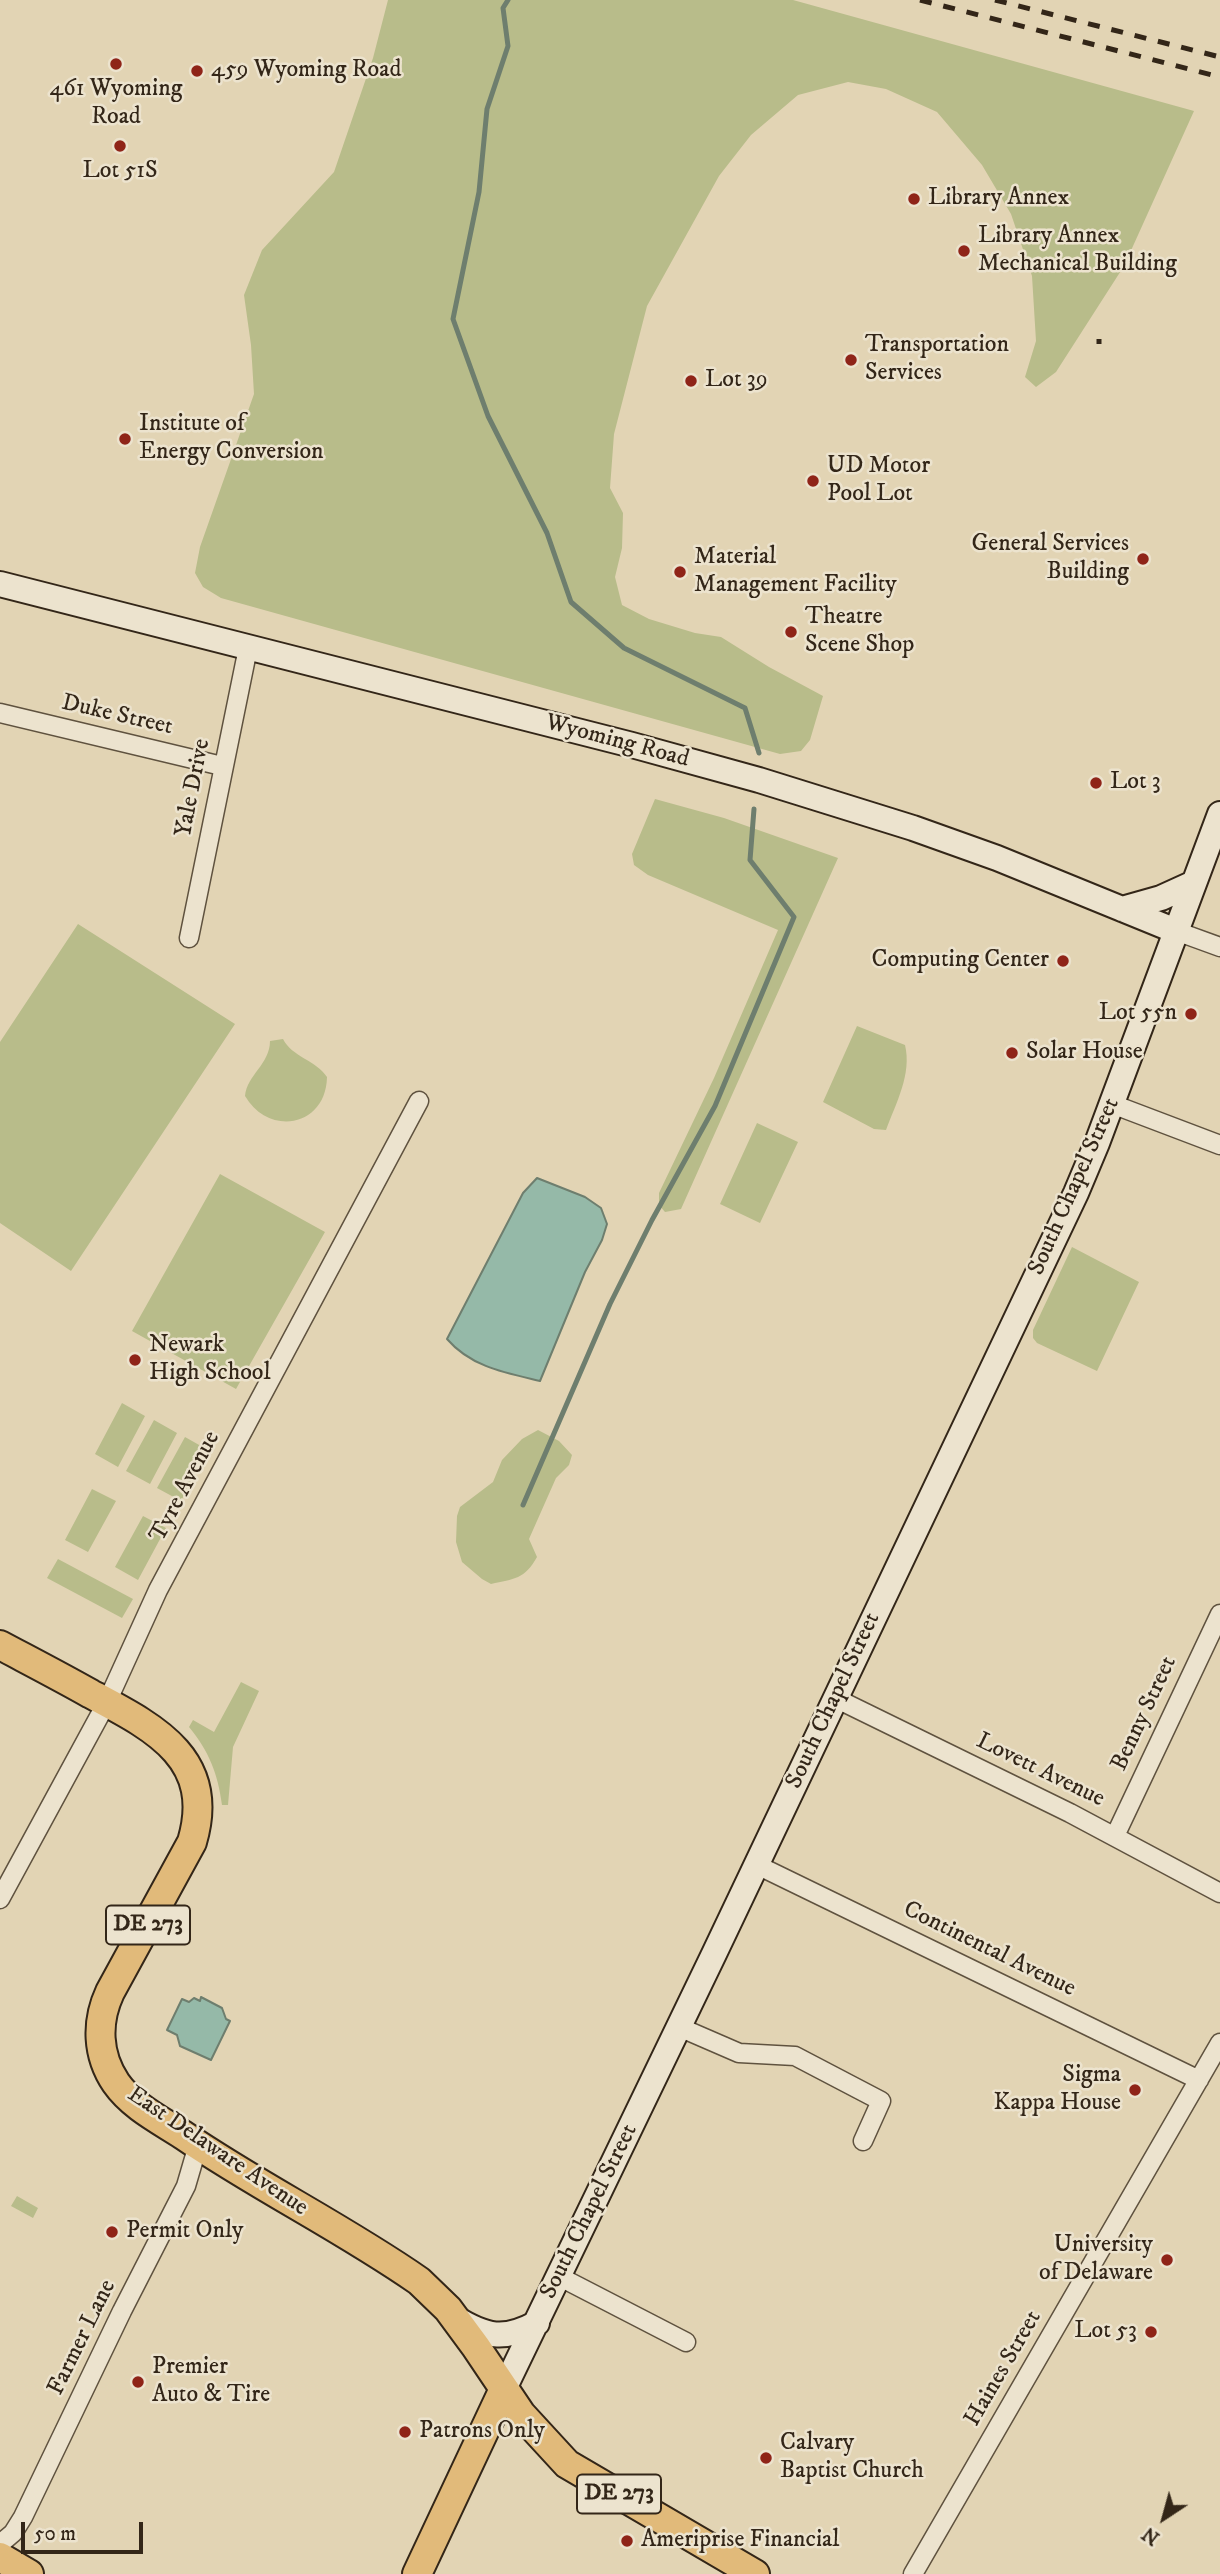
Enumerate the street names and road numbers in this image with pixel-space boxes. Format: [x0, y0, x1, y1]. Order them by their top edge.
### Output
street label: Duke Street [59, 689, 175, 743]
street label: Wyoming Road [542, 709, 692, 775]
street label: Yale Drive [170, 736, 218, 840]
street label: South Chapel Street [1023, 1094, 1127, 1280]
street label: Tyre Avenue [145, 1427, 227, 1547]
street label: South Chapel Street [781, 1608, 887, 1794]
street label: Benny Street [1106, 1652, 1184, 1776]
street label: Lovett Avenue [971, 1728, 1109, 1814]
street label: Continental Avenue [898, 1896, 1080, 2004]
road number: DE 273 [106, 1906, 190, 1944]
street label: East Delaware Avenue [121, 2081, 313, 2223]
street label: South Chapel Street [535, 2120, 645, 2304]
street label: Farmer Lane [43, 2276, 123, 2400]
street label: Haines Street [959, 2306, 1049, 2432]
road number: DE 273 [577, 2474, 661, 2514]

